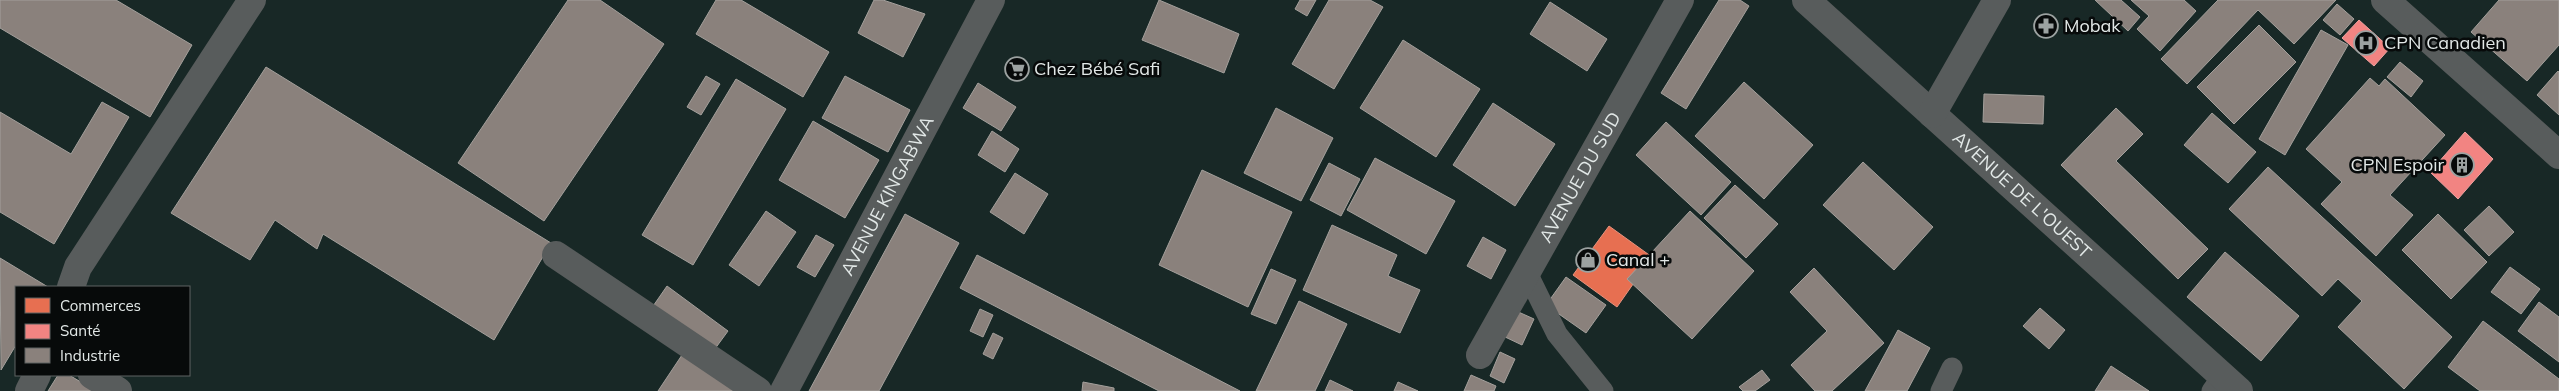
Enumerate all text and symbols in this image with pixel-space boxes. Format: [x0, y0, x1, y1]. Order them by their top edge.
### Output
pharmacy icon: Mobak [2033, 13, 2059, 39]
place label: Mobak [2064, 14, 2121, 37]
hospital icon: CPN Canadien [2353, 30, 2379, 56]
place label: CPN Canadien [2384, 31, 2506, 54]
supermarket icon: Chez Bébé Safi [1004, 56, 1030, 82]
place label: Chez Bébé Safi [1034, 57, 1160, 80]
street label: AVENUE DU SUD [1534, 108, 1626, 246]
street label: AVENUE KINGABWA [835, 112, 939, 279]
street label: AVENUE DE L'OUEST [1948, 126, 2097, 263]
building icon: CPN Espoir [2449, 152, 2475, 178]
place label: CPN Espoir [2351, 153, 2444, 176]
shop icon: Canal + [1575, 247, 1601, 273]
place label: Canal + [1606, 248, 1670, 271]
legend [15, 286, 190, 376]
text: Commerces [60, 296, 141, 315]
text: Santé [60, 321, 100, 340]
text: Industrie [60, 346, 120, 365]

